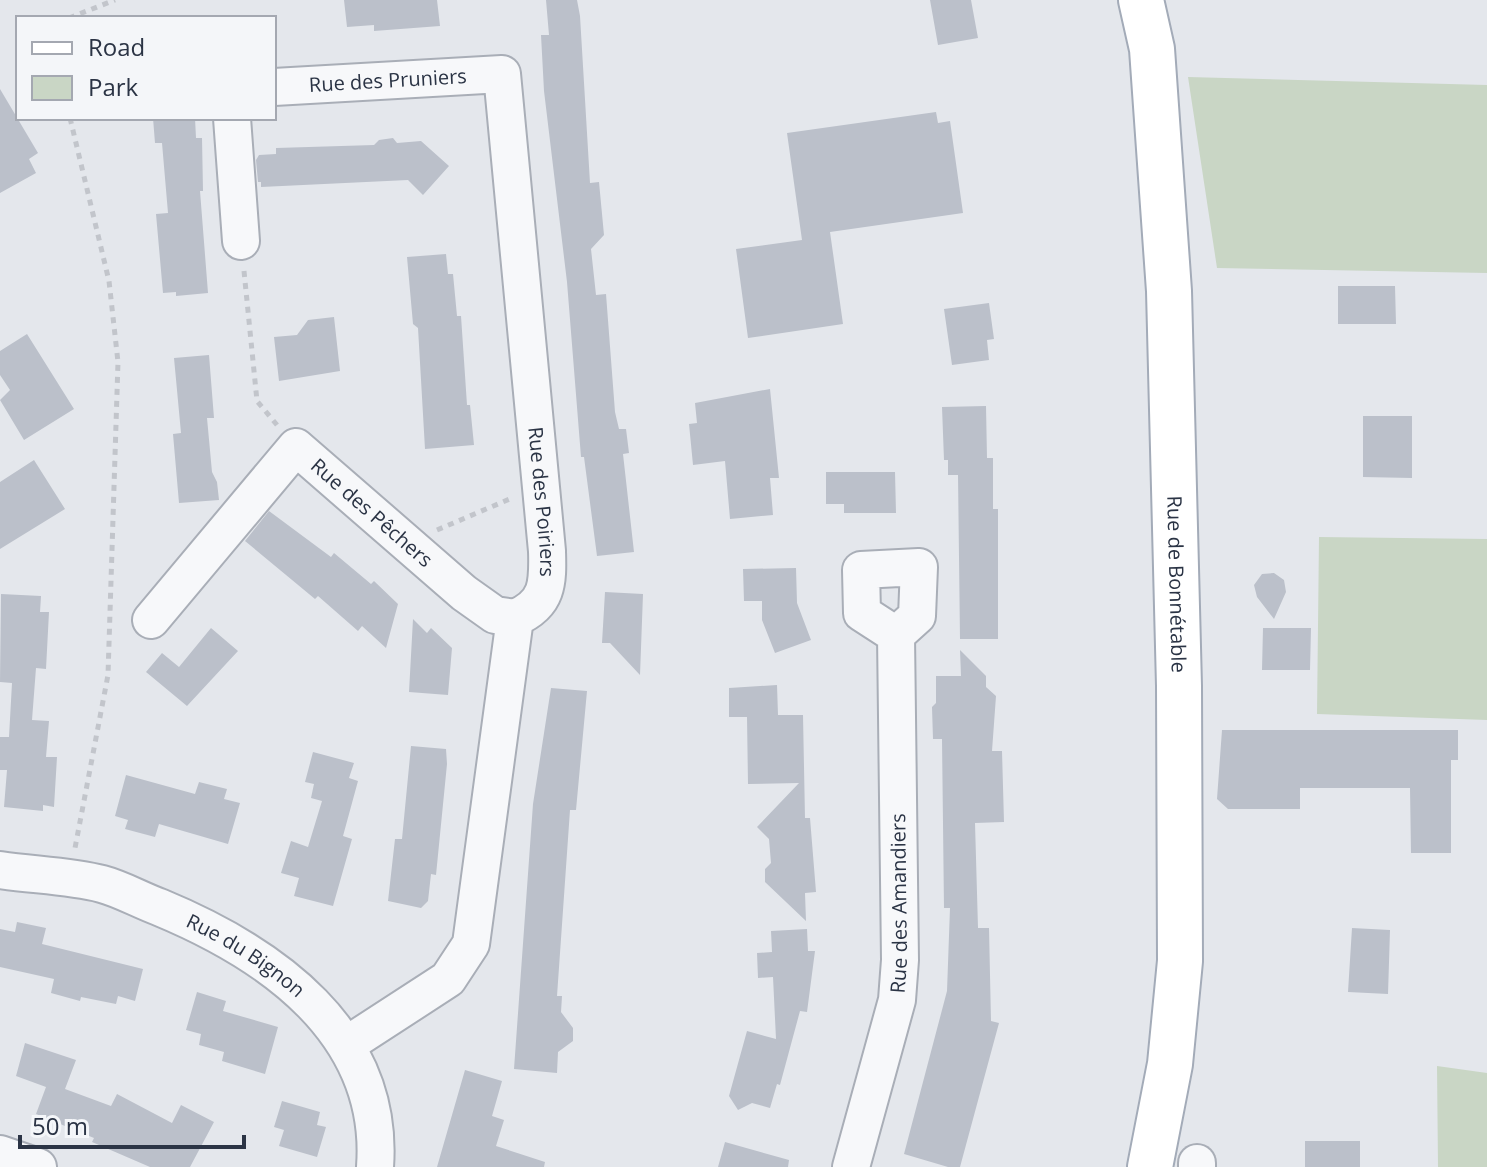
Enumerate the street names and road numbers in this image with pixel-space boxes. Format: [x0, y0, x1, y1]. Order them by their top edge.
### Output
street label: Rue des Pruniers [308, 62, 467, 98]
street label: Rue des Poiriers [522, 425, 561, 578]
street label: Rue des Pêchers [305, 452, 439, 573]
street label: Rue de Bonnétable [1161, 495, 1193, 673]
street label: Rue des Amandiers [884, 813, 913, 994]
street label: Rue du Bignon [182, 907, 311, 1003]

